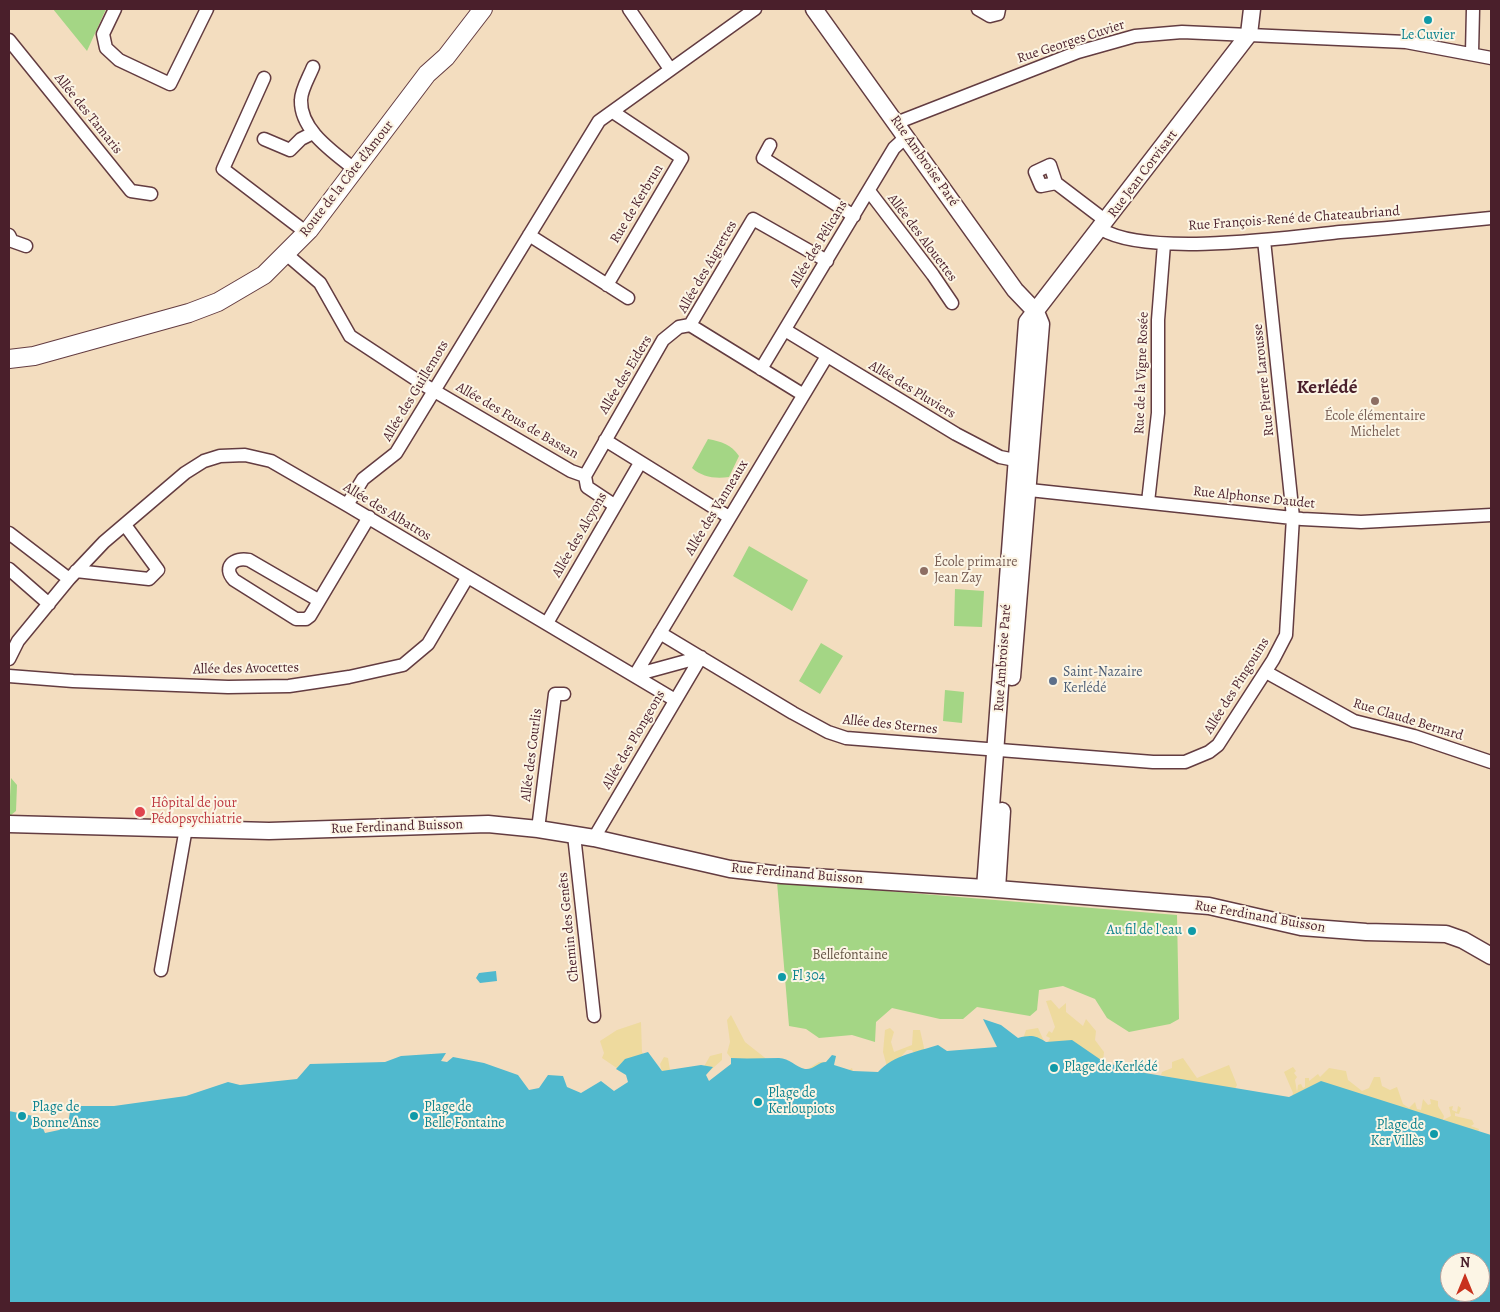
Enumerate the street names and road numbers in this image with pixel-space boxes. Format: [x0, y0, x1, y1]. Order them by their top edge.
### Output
street label: Rue Georges Cuvier [1015, 17, 1127, 67]
street label: Allée des Tamaris [50, 70, 126, 158]
street label: Rue Ambroise Paré [886, 112, 962, 210]
street label: Route de la Côte d'Amour [296, 118, 398, 240]
street label: Rue Jean Corvisart [1105, 127, 1181, 221]
street label: Rue de Kerbrun [607, 162, 667, 246]
street label: Allée des Alouettes [884, 191, 960, 285]
street label: Allée des Pélicans [786, 197, 852, 291]
street label: Rue François-René de Chateaubriand [1188, 203, 1400, 235]
street label: Allée des Aigrettes [675, 218, 741, 316]
street label: Rue de la Vigne Rosée [1131, 311, 1153, 435]
street label: Rue Pierre Larousse [1250, 323, 1278, 437]
street label: Allée des Eiders [596, 333, 656, 417]
street label: Allée des Guillemots [379, 337, 453, 445]
street label: Allée des Pluviers [866, 357, 958, 423]
street label: Allée des Fous de Bassan [453, 379, 581, 463]
street label: Allée des Vanneaux [682, 457, 752, 559]
street label: Allée des Albatros [340, 479, 434, 545]
street label: Rue Alphonse Daudet [1192, 483, 1316, 513]
street label: Allée des Alcyons [549, 489, 611, 581]
street label: Rue Ambroise Paré [991, 604, 1015, 712]
street label: Allée des Pingouins [1201, 635, 1273, 737]
street label: Allée des Avocettes [193, 660, 299, 678]
street label: Allée des Plongeons [599, 687, 669, 793]
street label: Rue Claude Bernard [1351, 695, 1465, 745]
street label: Allée des Courlis [518, 708, 546, 802]
street label: Allée des Sternes [842, 712, 938, 738]
street label: Rue Ferdinand Buisson [331, 816, 463, 838]
street label: Rue Ferdinand Buisson [730, 860, 864, 888]
street label: Chemin des Genêts [555, 871, 583, 983]
street label: Rue Ferdinand Buisson [1193, 897, 1327, 937]

